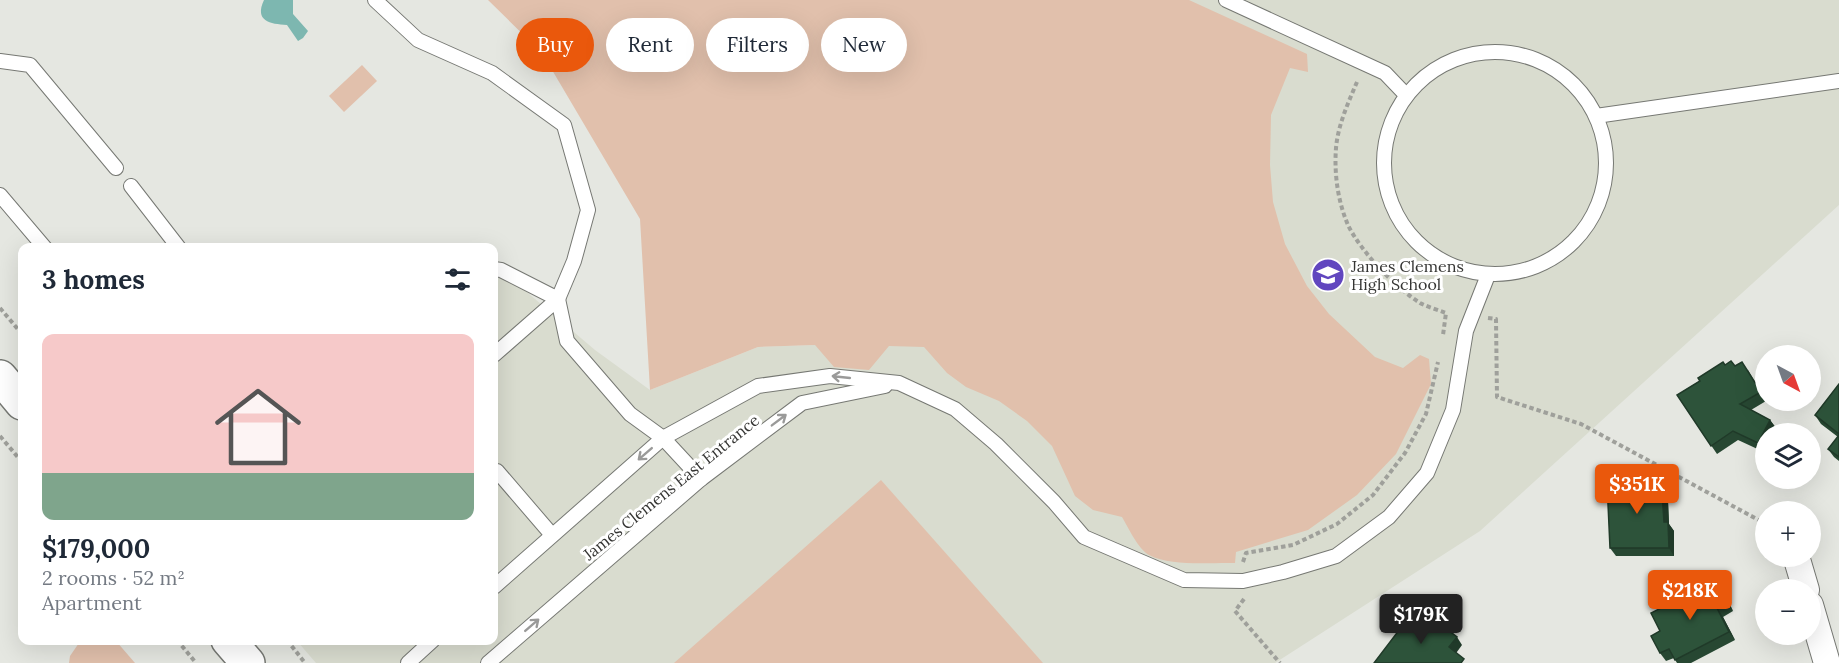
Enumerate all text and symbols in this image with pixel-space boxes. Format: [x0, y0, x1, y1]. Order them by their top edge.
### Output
chip: Buy [516, 18, 594, 72]
chip: Rent [606, 18, 694, 72]
chip: Filters [706, 18, 809, 72]
chip: New [821, 18, 907, 72]
place label: James Clemens High School [1350, 256, 1464, 294]
school or university icon: James Clemens High School [1310, 257, 1346, 293]
text: 3 homes [42, 263, 145, 296]
icon: filters [441, 263, 474, 296]
north arrow [1755, 345, 1821, 411]
map controls [1755, 345, 1821, 645]
one-way arrow [831, 371, 851, 382]
icon: home [204, 373, 312, 481]
street label: James Clemens East Entrance [578, 410, 763, 565]
one-way arrow [771, 414, 787, 427]
button: layers [1755, 423, 1821, 489]
one-way arrow [638, 447, 653, 461]
pin: $351K [1595, 464, 1679, 515]
text: $351K [1609, 471, 1665, 496]
button: + [1755, 501, 1821, 567]
text: $179,000 [42, 532, 150, 565]
text: 2 rooms · 52 m² [42, 565, 185, 590]
pin: $218K [1648, 570, 1732, 621]
text: $218K [1662, 577, 1718, 602]
button: − [1755, 579, 1821, 645]
text: Apartment [42, 590, 142, 615]
pin: $179K [1379, 594, 1463, 645]
text: $179K [1393, 601, 1449, 626]
one-way arrow [524, 618, 540, 631]

